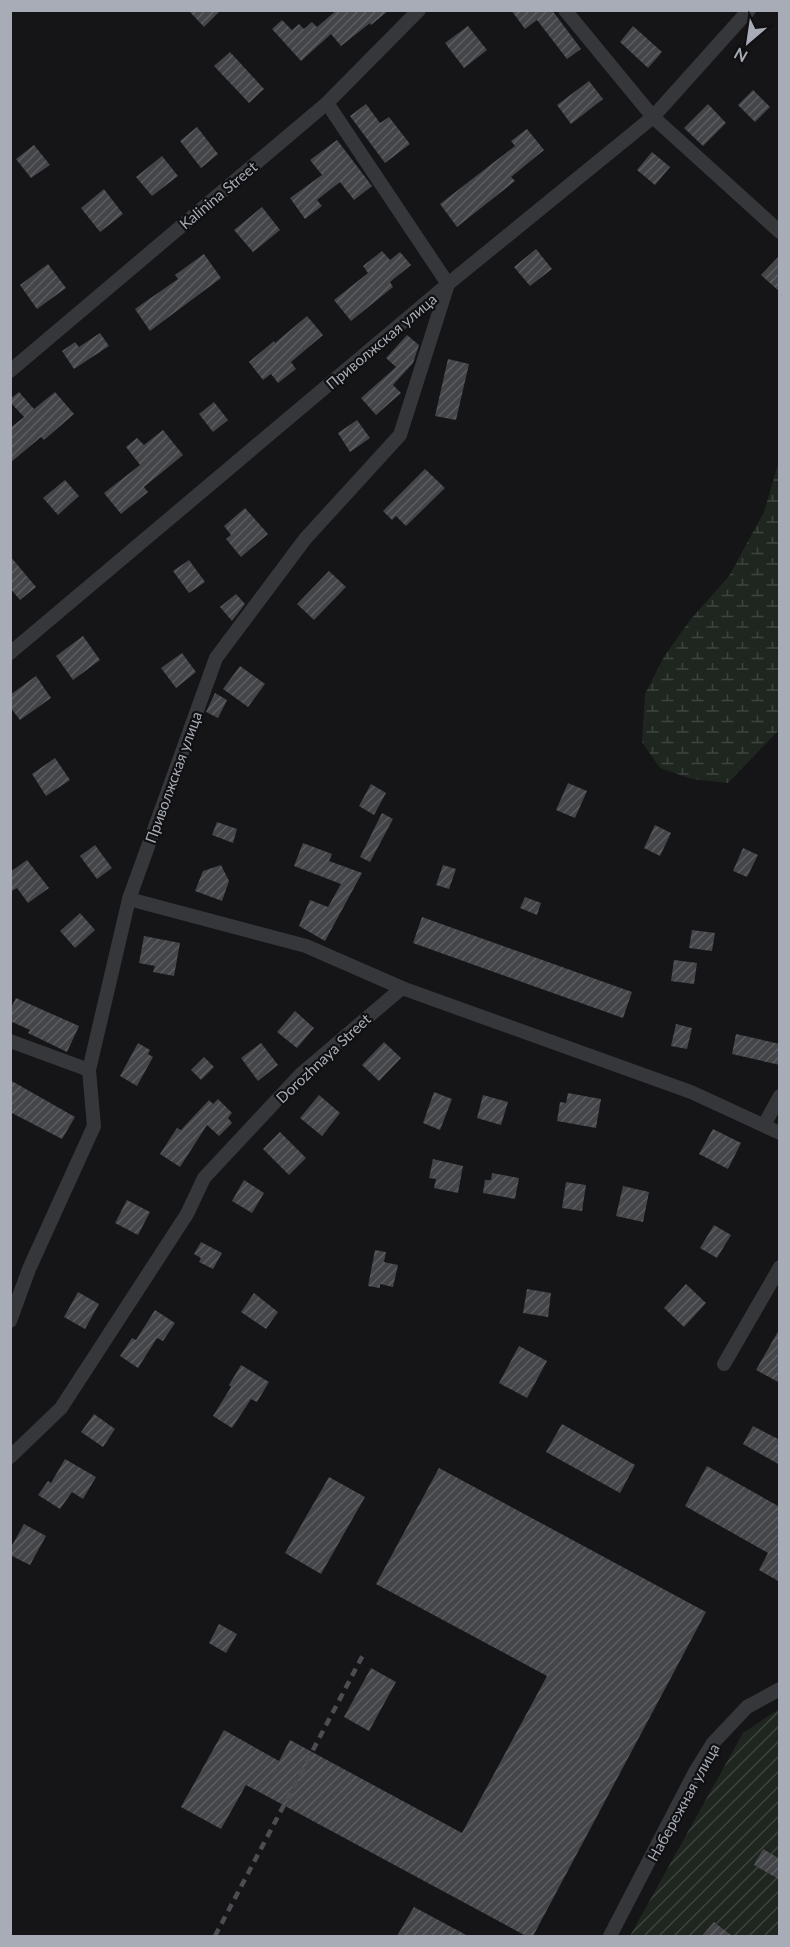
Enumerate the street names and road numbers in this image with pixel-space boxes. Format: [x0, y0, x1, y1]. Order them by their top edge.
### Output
street label: Kalinina Street [176, 157, 261, 233]
street label: Приволжская улица [322, 290, 440, 392]
street label: Приволжская улица [141, 709, 205, 845]
street label: Dorozhnaya Street [272, 1009, 374, 1106]
street label: Набережная улица [643, 1740, 723, 1864]

